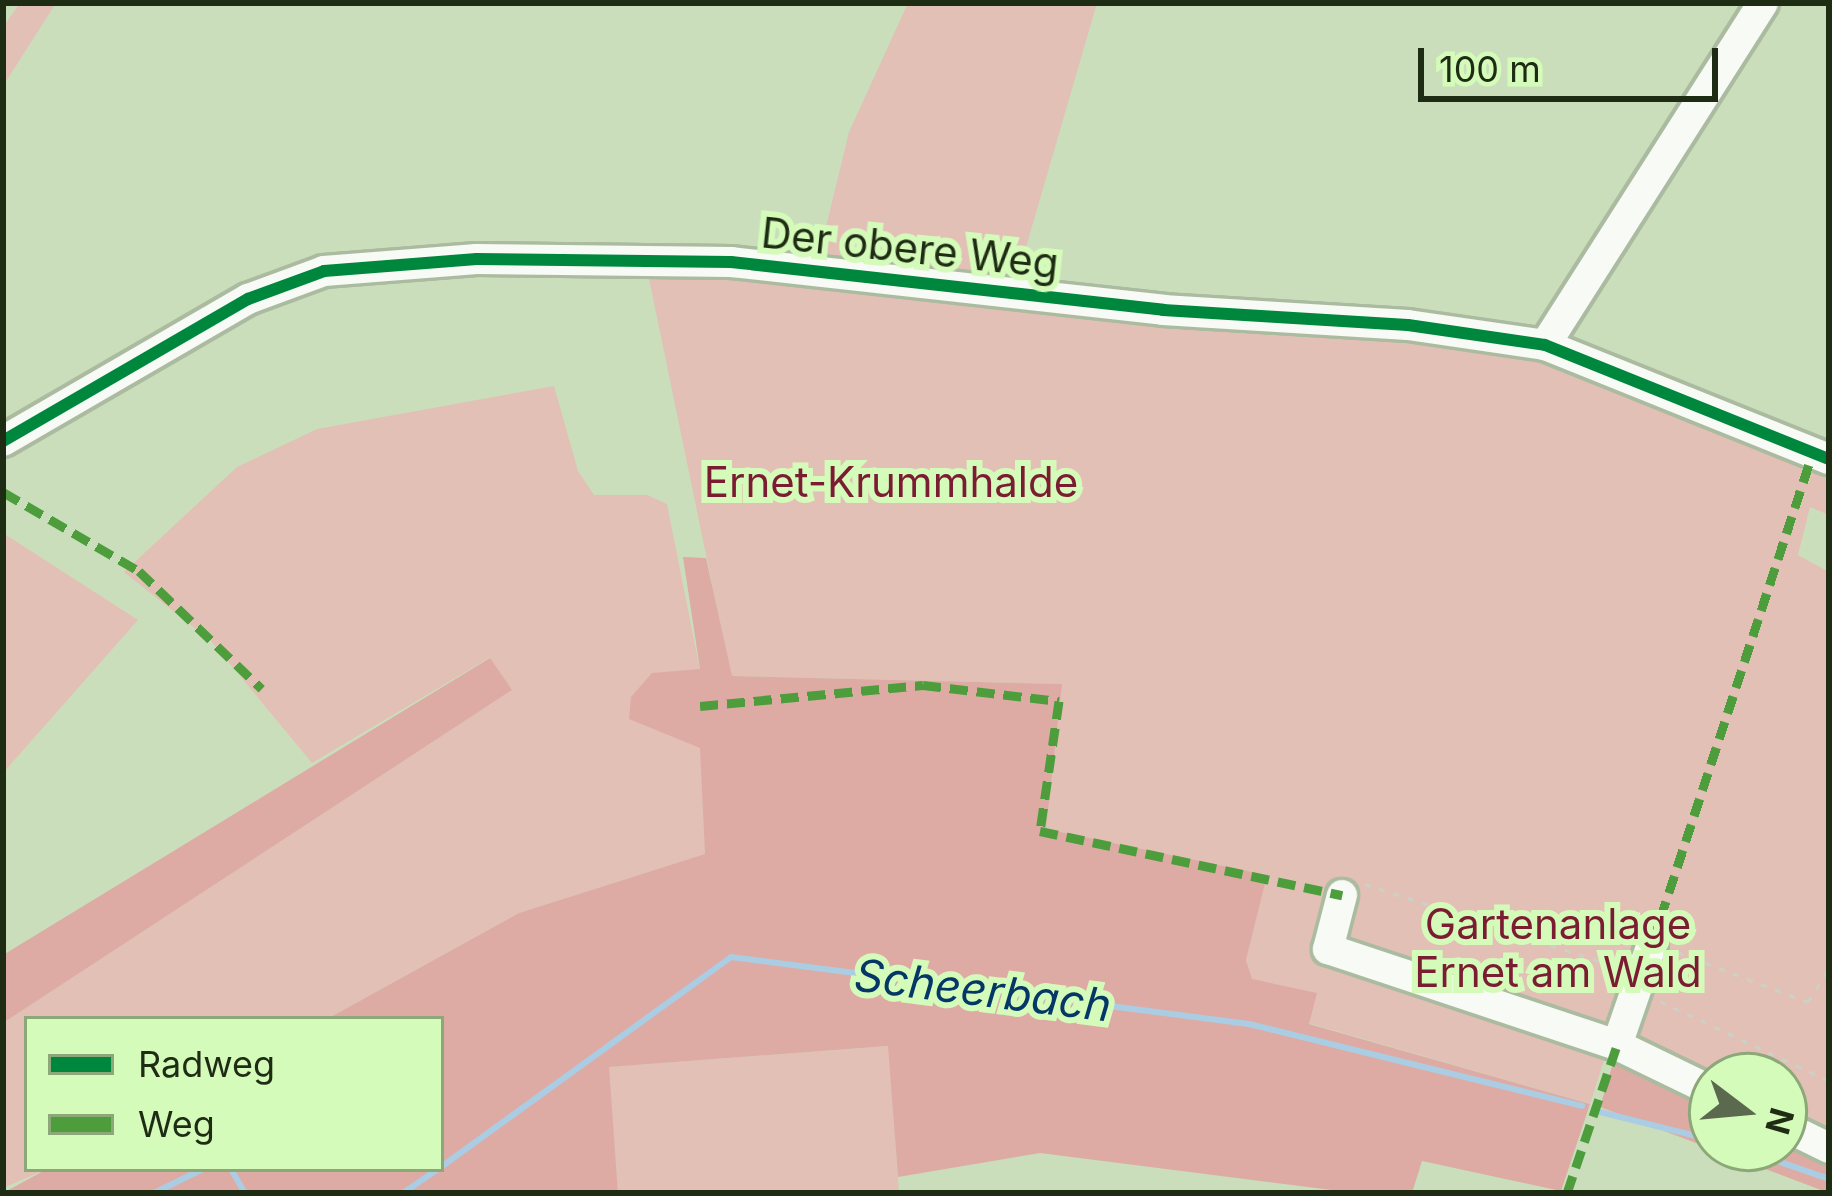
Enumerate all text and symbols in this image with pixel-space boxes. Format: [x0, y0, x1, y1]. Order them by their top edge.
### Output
scale bar [1424, 24, 1724, 98]
text: 100 m [1439, 47, 1541, 91]
street label: Der obere Weg [759, 207, 1061, 289]
park label: Ernet-Krummhalde [704, 457, 1078, 507]
park label: Gartenanlage Ernet am Wald [1414, 899, 1702, 998]
water label: Scheerbach [852, 947, 1114, 1033]
legend [24, 1016, 444, 1172]
text: Radweg [138, 1042, 275, 1086]
north arrow [1688, 1052, 1808, 1172]
text: Weg [138, 1102, 215, 1146]
text: N [1757, 1103, 1802, 1139]

